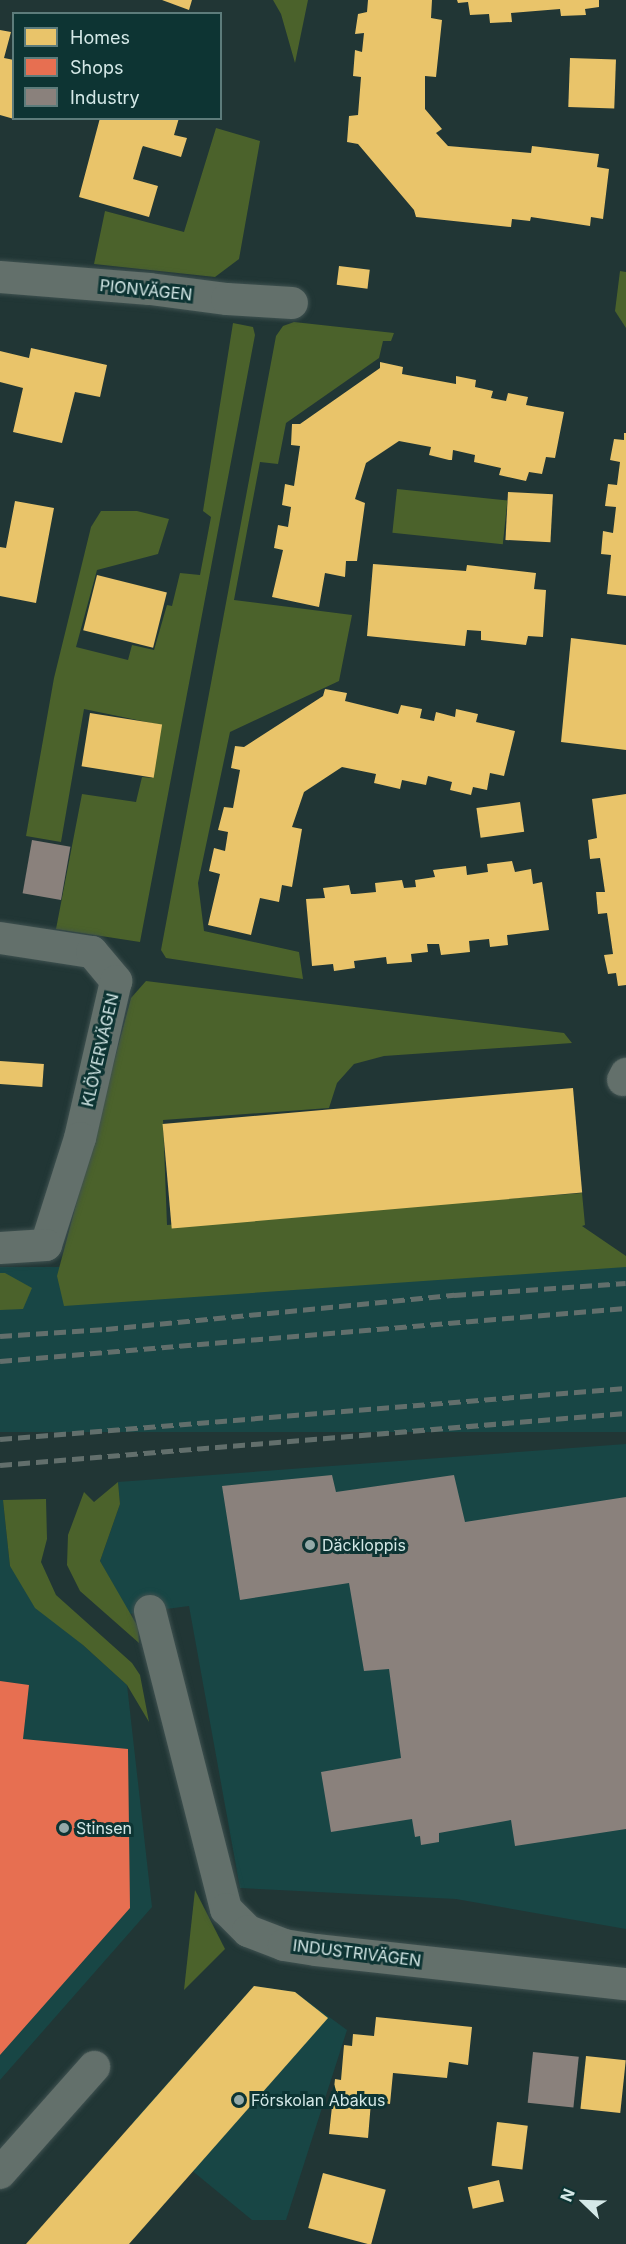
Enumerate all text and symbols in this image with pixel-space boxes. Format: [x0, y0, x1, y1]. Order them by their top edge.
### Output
legend [12, 12, 222, 120]
text: Homes [70, 27, 130, 48]
text: Shops [70, 57, 124, 78]
text: Industry [70, 87, 140, 108]
street label: PIONVÄGEN [99, 276, 193, 304]
street label: KLÖVERVÄGEN [78, 991, 122, 1109]
place label: Däckloppis [322, 1535, 406, 1555]
marker: Däckloppis [303, 1538, 317, 1552]
place label: Stinsen [76, 1818, 132, 1838]
marker: Stinsen [57, 1821, 71, 1835]
street label: INDUSTRIVÄGEN [292, 1936, 422, 1970]
place label: Förskolan Abakus [251, 2090, 385, 2110]
marker: Förskolan Abakus [232, 2093, 246, 2107]
north arrow [554, 2172, 614, 2232]
text: N [556, 2185, 579, 2204]

